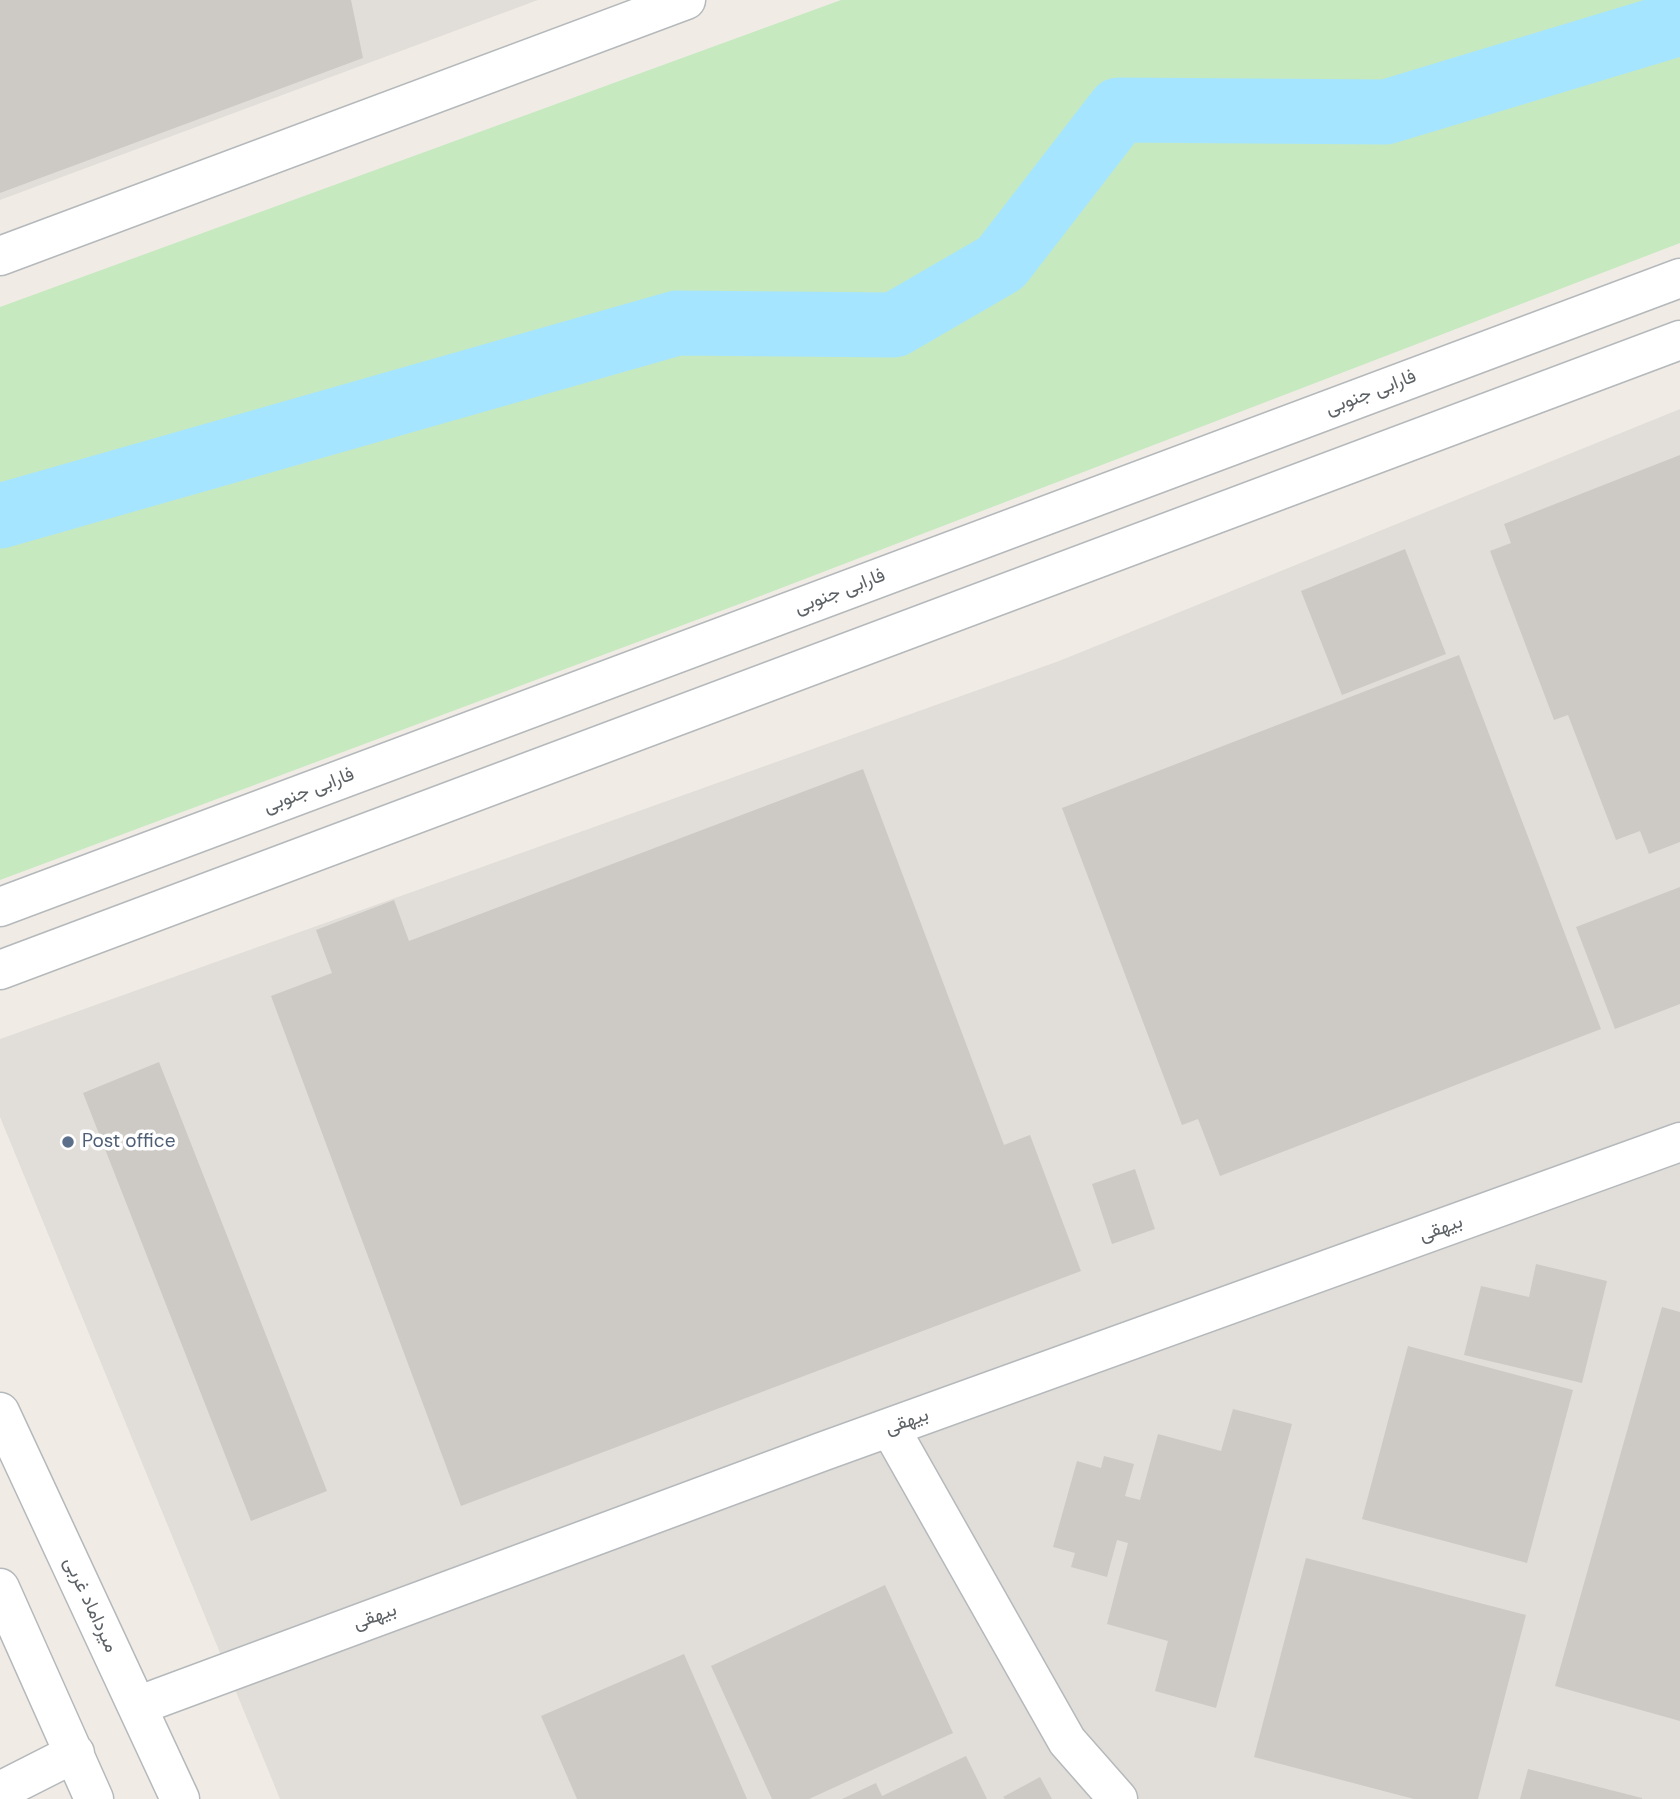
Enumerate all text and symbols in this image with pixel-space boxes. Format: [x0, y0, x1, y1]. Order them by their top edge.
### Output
street label: فارابی جنوبی [1322, 365, 1420, 421]
street label: فارابی جنوبی [791, 564, 889, 620]
street label: فارابی جنوبی [260, 763, 358, 819]
place label: Post office [82, 1131, 175, 1153]
marker: Post office [60, 1134, 76, 1150]
street label: بیهقی [1416, 1211, 1466, 1247]
street label: بیهقی [882, 1404, 932, 1440]
street label: میرداماد غربی [58, 1554, 122, 1656]
street label: بیهقی [350, 1599, 400, 1635]

